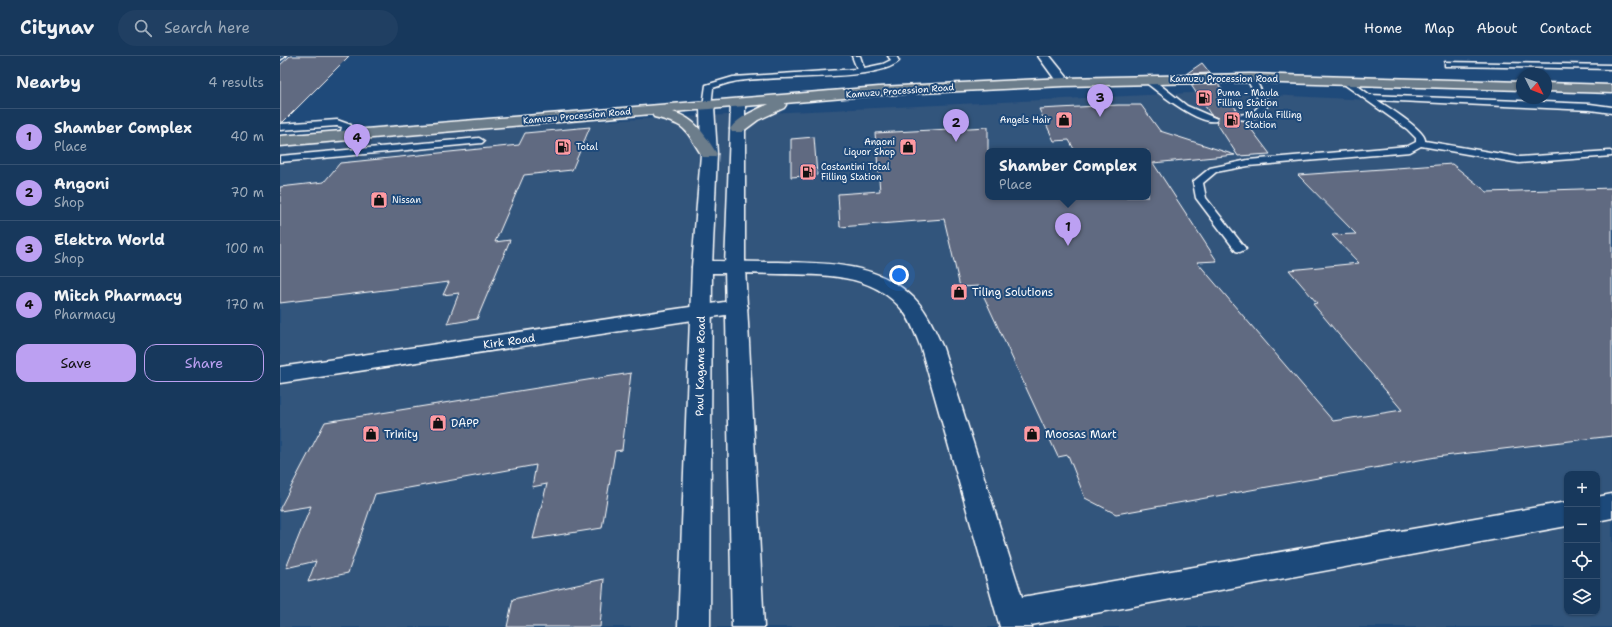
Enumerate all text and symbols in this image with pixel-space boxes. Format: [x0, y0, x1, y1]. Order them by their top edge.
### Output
search box [118, 10, 398, 46]
text: Citynav [20, 15, 94, 40]
icon: search [132, 17, 154, 39]
text: Search here [164, 18, 250, 38]
text: Home [1364, 19, 1403, 37]
text: Map [1425, 19, 1455, 37]
text: About [1477, 19, 1518, 37]
text: Contact [1540, 19, 1592, 37]
north arrow [1516, 68, 1552, 104]
text: Nearby [16, 71, 81, 93]
street label: Kamuzu Procession Road [1170, 73, 1279, 85]
text: 4 results [208, 74, 264, 91]
street label: Kamuzu Procession Road [845, 81, 955, 101]
pin: 3 [1087, 84, 1113, 117]
place label: Puma - Maula Filling Station [1217, 87, 1279, 109]
fuel station icon: Puma - Maula Filling Station [1194, 88, 1214, 108]
street label: Kamuzu Procession Road [522, 105, 632, 127]
pin: 2 [943, 109, 969, 142]
place label: Maula Filling Station [1245, 109, 1302, 131]
shop icon: Angels Hair [1054, 110, 1074, 130]
fuel station icon: Maula Filling Station [1222, 110, 1242, 130]
place label: Angels Hair [1000, 114, 1051, 126]
text: Shamber Complex [54, 118, 192, 138]
pin: 4 [344, 124, 370, 157]
text: 1 [26, 128, 32, 145]
text: 40 m [230, 128, 264, 145]
place label: Angoni Liquor Shop [844, 136, 895, 158]
fuel station icon: Total [553, 137, 573, 157]
shop icon: Angoni Liquor Shop [898, 137, 918, 157]
text: Place [54, 138, 87, 155]
place label: Total [576, 141, 598, 153]
popup [985, 148, 1151, 200]
text: Shamber Complex [999, 156, 1137, 176]
place label: Costantini Total Filling Station [821, 161, 890, 183]
fuel station icon: Costantini Total Filling Station [798, 162, 818, 182]
text: Angoni [54, 174, 109, 194]
text: Place [999, 176, 1032, 193]
text: 2 [24, 184, 34, 201]
text: 70 m [230, 184, 264, 201]
shop icon: Nissan [369, 190, 389, 210]
text: Shop [54, 194, 84, 211]
place label: Nissan [392, 194, 421, 206]
pin: 1 [1055, 213, 1081, 246]
text: Elektra World [54, 230, 165, 250]
text: 3 [24, 240, 34, 257]
text: 100 m [225, 240, 264, 257]
text: Shop [54, 250, 84, 267]
your location [889, 265, 909, 285]
shop icon: Tiling Solutions [949, 282, 969, 302]
place label: Tiling Solutions [972, 285, 1053, 300]
text: Mitch Pharmacy [54, 286, 182, 306]
text: 4 [24, 296, 34, 313]
text: 170 m [226, 296, 264, 313]
text: Pharmacy [54, 306, 116, 323]
street label: Paul Kagame Road [692, 316, 709, 416]
street label: Kirk Road [482, 330, 536, 353]
button: Save [16, 344, 136, 382]
button: Share [144, 344, 264, 382]
shop icon: DAPP [428, 413, 448, 433]
place label: DAPP [451, 416, 479, 431]
shop icon: Trinity [361, 424, 381, 444]
shop icon: Moosas Mart [1022, 424, 1042, 444]
place label: Trinity [384, 427, 418, 442]
place label: Moosas Mart [1045, 427, 1117, 442]
map controls [1564, 471, 1600, 615]
button: + [1564, 471, 1600, 507]
button: − [1564, 507, 1600, 543]
button: locate [1564, 543, 1600, 579]
button: layers [1564, 579, 1600, 615]

